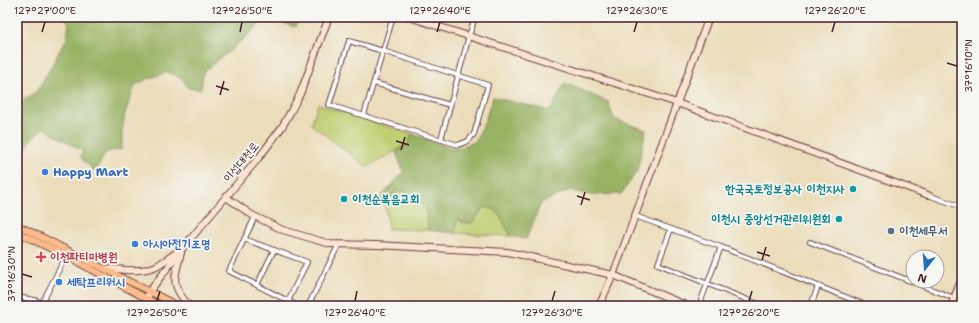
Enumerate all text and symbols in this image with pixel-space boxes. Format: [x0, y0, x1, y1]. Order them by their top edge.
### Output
text: 127°27'00"E [14, 4, 76, 17]
text: 127°26'50"E [212, 4, 272, 17]
text: 127°26'40"E [409, 4, 471, 17]
text: 127°26'30"E [606, 4, 668, 17]
text: 127°26'20"E [804, 4, 866, 17]
text: 37°16'10"N [962, 39, 975, 93]
street label: 이섭대천로 [219, 138, 263, 186]
place label: Happy Mart [53, 164, 129, 180]
marker: Happy Mart [40, 167, 50, 177]
place label: 한국국토정보공사 이천지사 [724, 181, 845, 197]
marker: 한국국토정보공사 이천지사 [848, 184, 858, 194]
place label: 이천순복음교회 [352, 191, 420, 207]
marker: 이천순복음교회 [339, 194, 349, 204]
place label: 이천시 중앙선거관리위원회 [711, 211, 831, 227]
marker: 이천시 중앙선거관리위원회 [834, 214, 844, 224]
place label: 이천세무서 [899, 223, 948, 239]
marker: 이천세무서 [886, 226, 896, 236]
place label: 아시아전기조명 [143, 236, 211, 252]
marker: 아시아전기조명 [130, 239, 140, 249]
text: 37°16'30"N [5, 246, 18, 302]
place label: 이천파티마병원 [50, 249, 118, 265]
north arrow [905, 249, 945, 289]
marker: 이천파티마병원 [35, 251, 47, 263]
text: N [916, 270, 929, 287]
place label: 세탁프리워시 [66, 274, 125, 290]
marker: 세탁프리워시 [54, 277, 64, 287]
text: 127°26'50"E [127, 306, 187, 319]
text: 127°26'40"E [324, 306, 386, 319]
text: 127°26'30"E [521, 306, 583, 319]
text: 127°26'20"E [718, 306, 780, 319]

